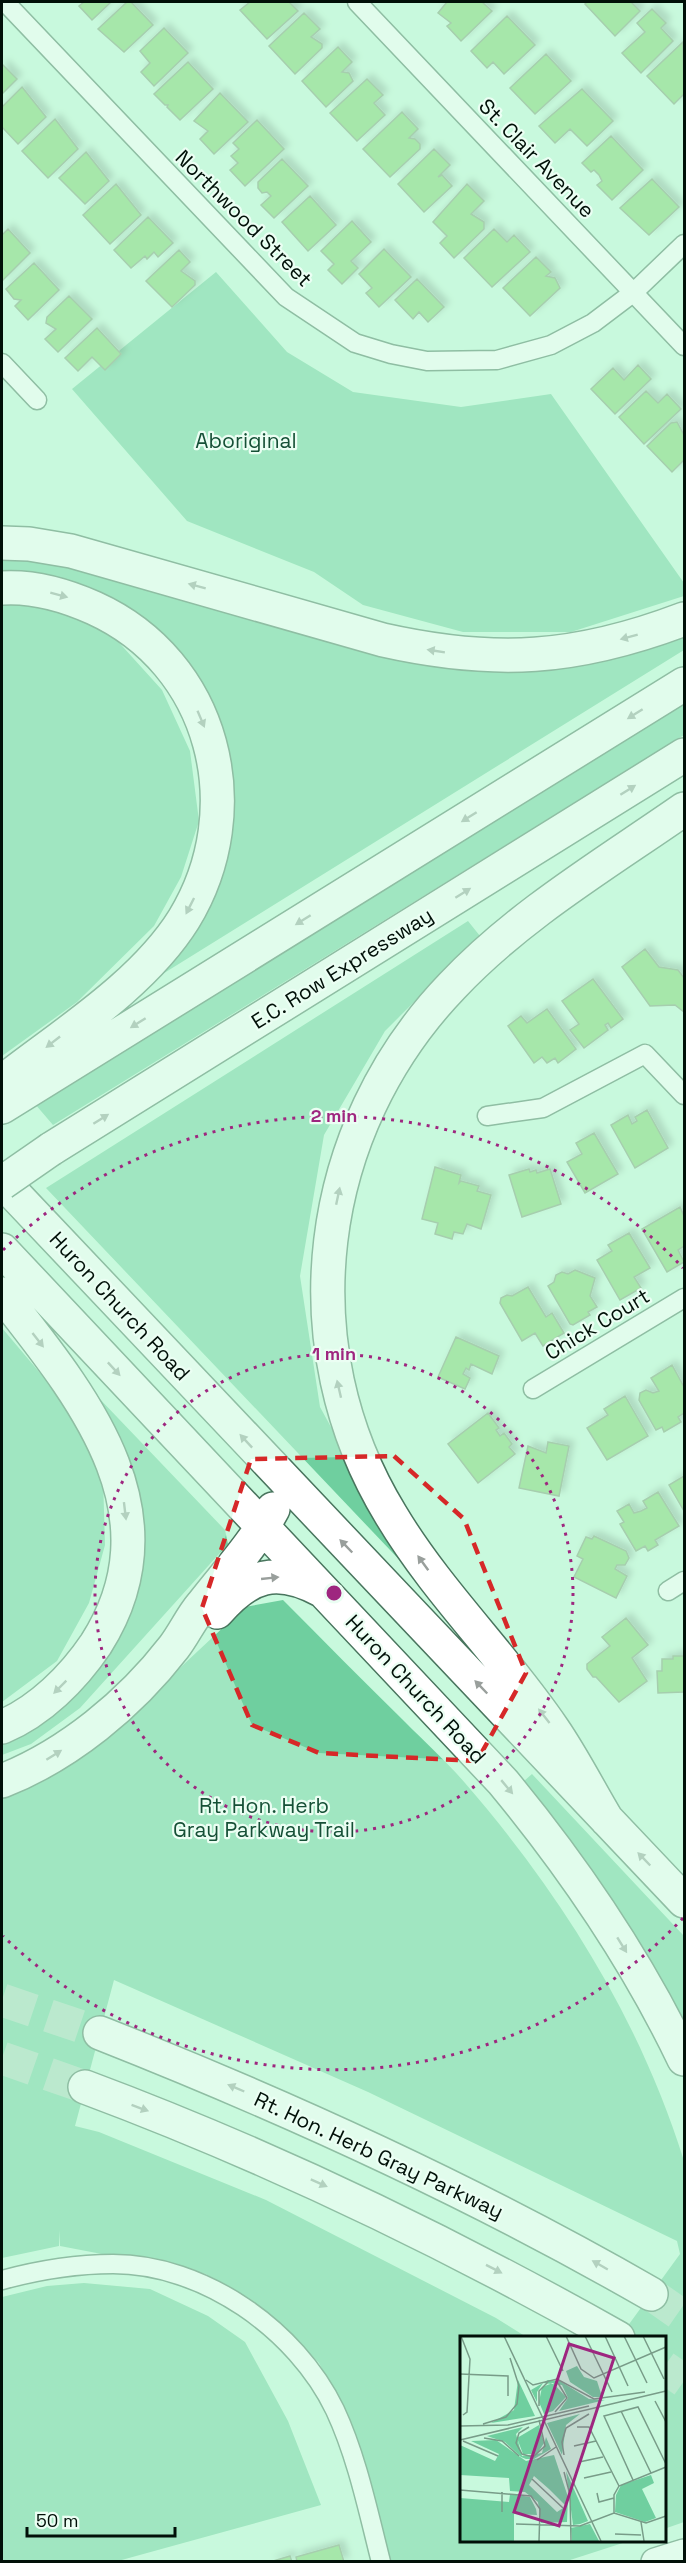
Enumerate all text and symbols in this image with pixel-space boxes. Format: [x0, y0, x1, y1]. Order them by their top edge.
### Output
street label: St. Clair Avenue [473, 93, 601, 223]
street label: Northwood Street [170, 144, 318, 292]
park label: Aboriginal [195, 427, 297, 454]
one-way arrow [188, 580, 206, 590]
one-way arrow [50, 591, 68, 601]
one-way arrow [620, 633, 638, 642]
one-way arrow [427, 646, 446, 655]
one-way arrow [627, 709, 643, 720]
one-way arrow [196, 710, 206, 728]
one-way arrow [620, 785, 636, 796]
one-way arrow [461, 812, 477, 823]
one-way arrow [454, 888, 471, 899]
one-way arrow [185, 898, 195, 915]
street label: E.C. Row Expressway [246, 901, 438, 1035]
one-way arrow [295, 915, 312, 926]
one-way arrow [130, 1017, 146, 1028]
one-way arrow [45, 1036, 61, 1048]
text: 2 min [311, 1104, 357, 1127]
one-way arrow [93, 1113, 109, 1124]
one-way arrow [334, 1186, 343, 1205]
street label: Huron Church Road [44, 1226, 196, 1386]
street label: Chick Court [540, 1282, 654, 1366]
one-way arrow [31, 1332, 44, 1348]
text: 1 min [312, 1342, 356, 1365]
one-way arrow [107, 1362, 121, 1377]
one-way arrow [334, 1380, 344, 1398]
one-way arrow [240, 1434, 254, 1448]
one-way arrow [120, 1502, 130, 1521]
one-way arrow [340, 1540, 354, 1554]
one-way arrow [417, 1556, 429, 1572]
one-way arrow [261, 1573, 280, 1582]
centre of rings [324, 1583, 344, 1603]
street label: Huron Church Road [340, 1609, 492, 1769]
one-way arrow [53, 1680, 67, 1694]
one-way arrow [474, 1680, 488, 1695]
one-way arrow [538, 1709, 550, 1724]
one-way arrow [45, 1750, 62, 1761]
one-way arrow [500, 1779, 513, 1794]
park label: Rt. Hon. Herb Gray Parkway Trail [173, 1792, 355, 1843]
one-way arrow [638, 1852, 651, 1867]
one-way arrow [616, 1937, 627, 1953]
one-way arrow [227, 2083, 245, 2092]
street label: Rt. Hon. Herb Gray Parkway [250, 2085, 508, 2225]
one-way arrow [131, 2103, 149, 2113]
one-way arrow [311, 2178, 329, 2188]
one-way arrow [592, 2259, 608, 2270]
one-way arrow [486, 2264, 503, 2274]
inset map [460, 2336, 665, 2542]
scale bar [27, 2500, 176, 2538]
text: 50 m [36, 2509, 78, 2532]

